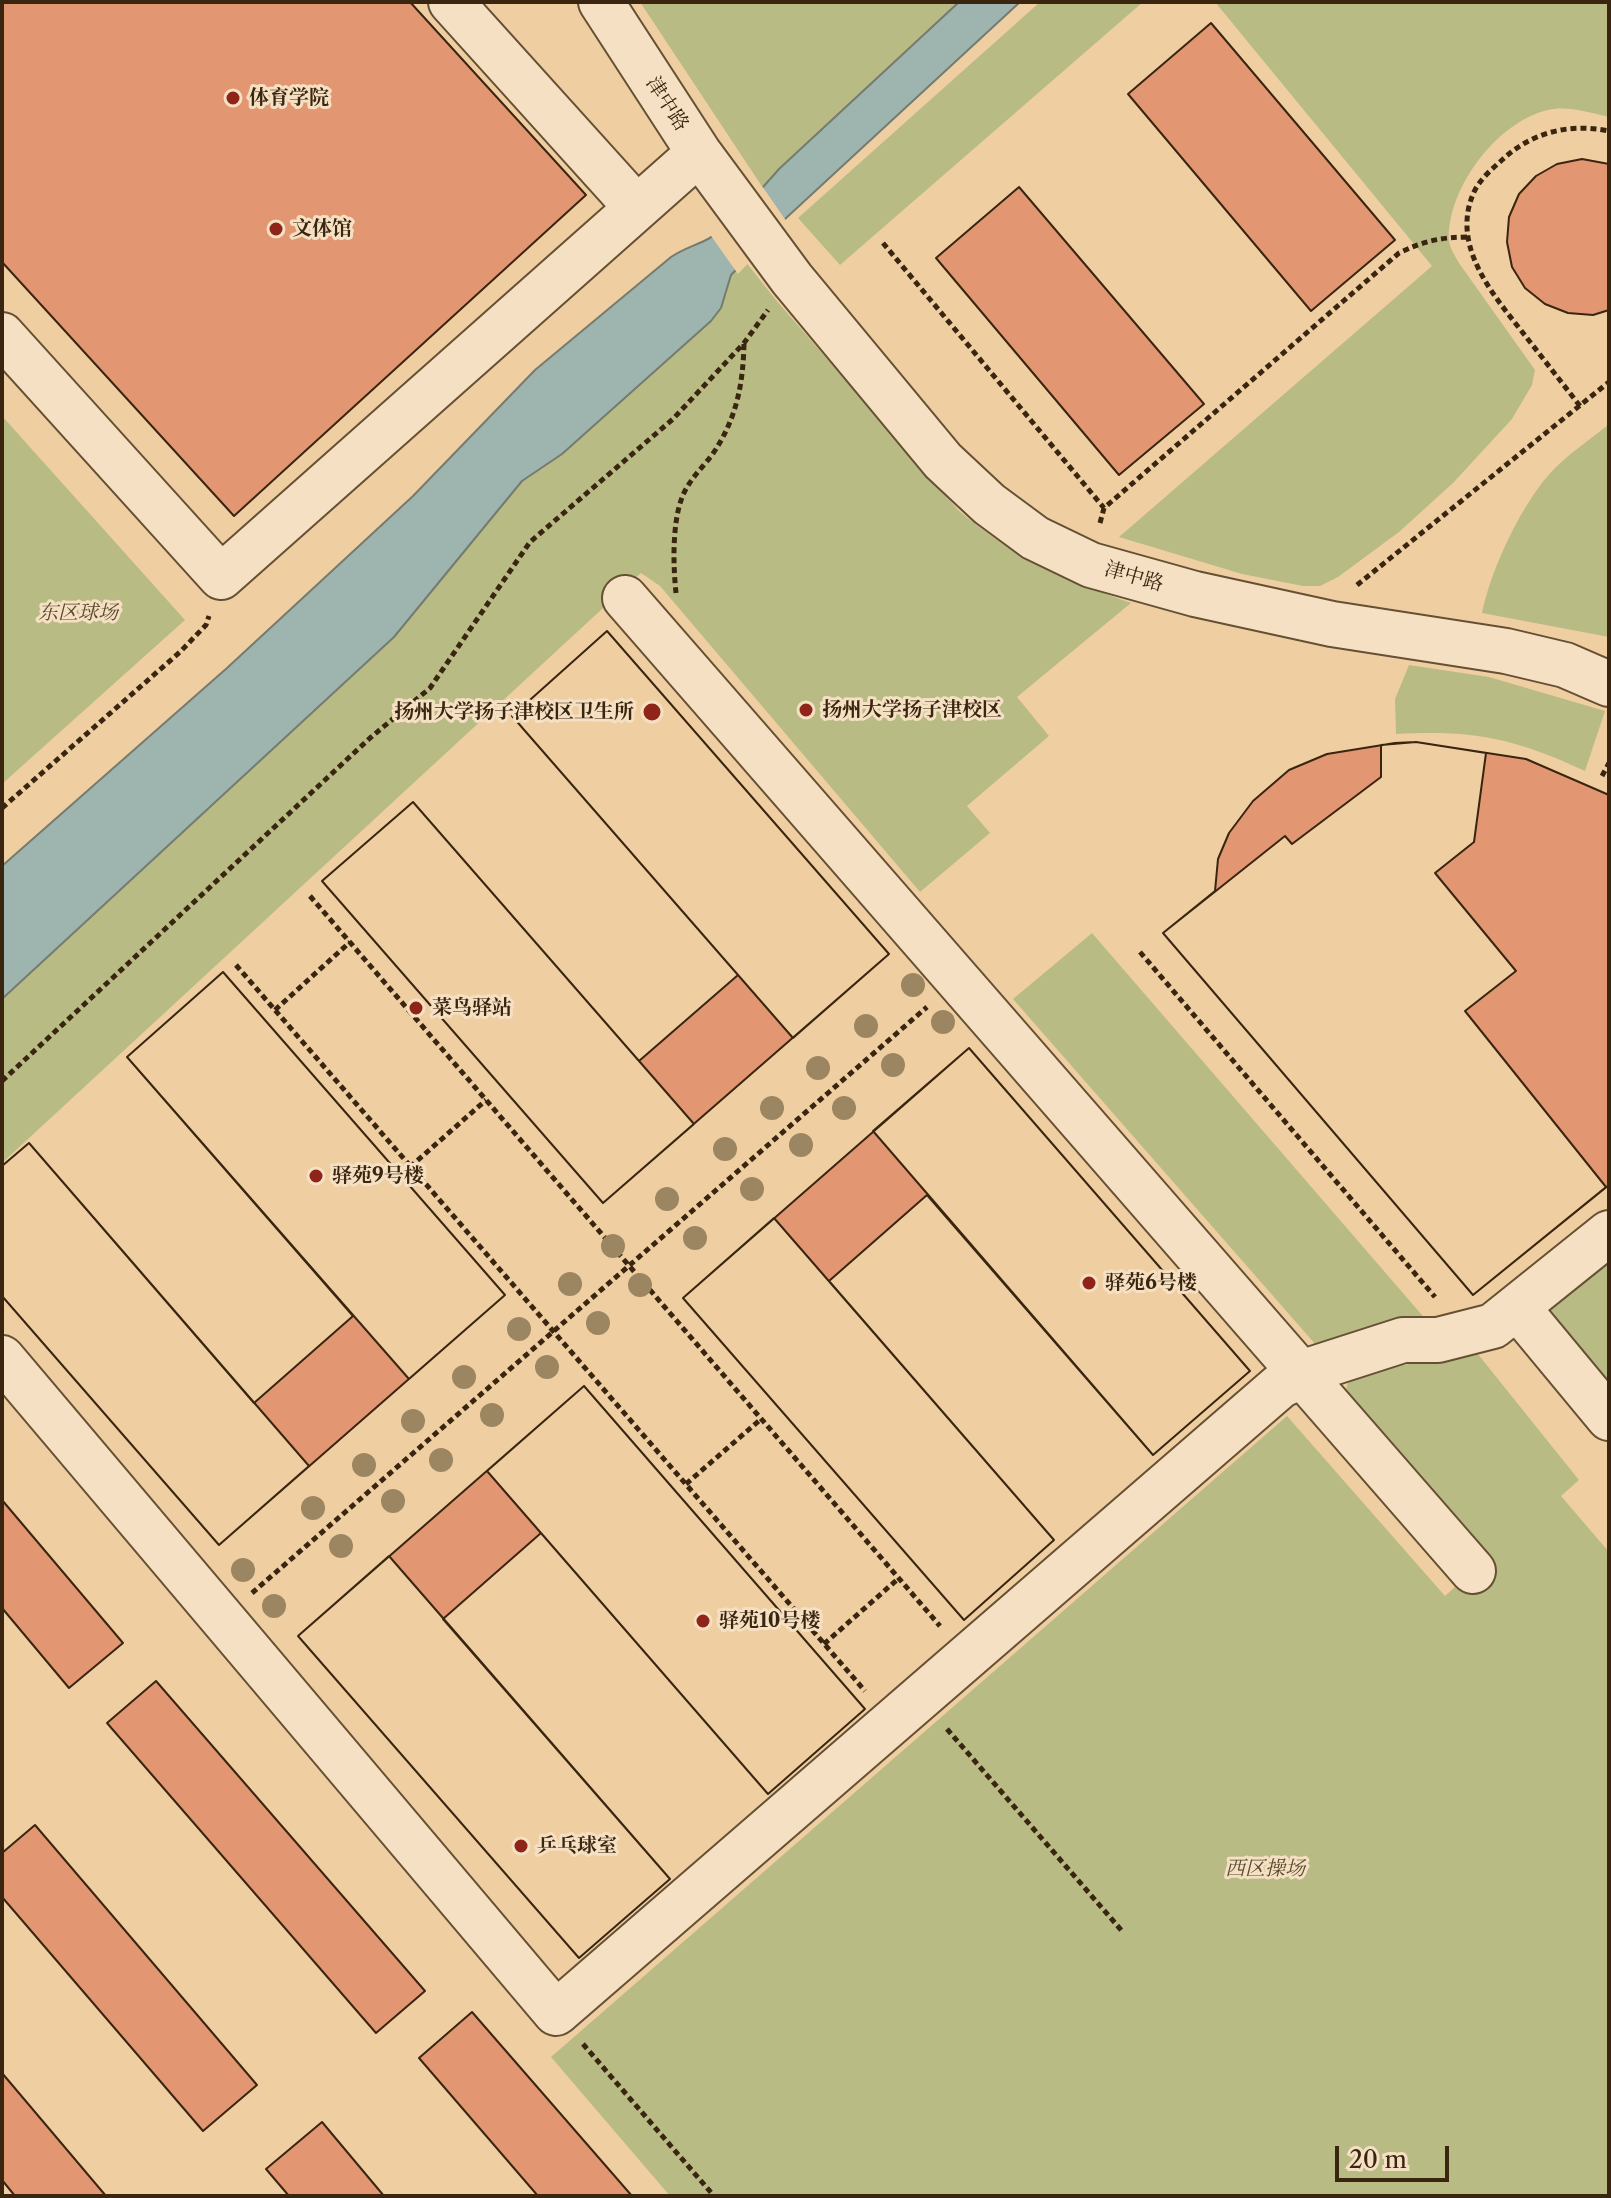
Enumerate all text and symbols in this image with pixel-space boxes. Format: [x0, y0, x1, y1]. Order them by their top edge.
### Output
street label: 津中路 [641, 72, 693, 136]
place label: 体育学院 [249, 86, 329, 110]
marker: 体育学院 [224, 89, 242, 107]
place label: 文体馆 [292, 217, 352, 241]
marker: 文体馆 [267, 220, 285, 238]
street label: 津中路 [1102, 557, 1166, 597]
park label: 东区球场 [38, 601, 118, 625]
place label: 扬州大学扬子津校区 [822, 698, 1002, 722]
place label: 扬州大学扬子津校区卫生所 [394, 700, 634, 724]
marker: 扬州大学扬子津校区卫生所 [641, 701, 663, 723]
marker: 扬州大学扬子津校区 [797, 701, 815, 719]
place label: 菜鸟驿站 [432, 996, 512, 1020]
marker: 菜鸟驿站 [407, 999, 425, 1017]
place label: 驿苑9号楼 [332, 1164, 424, 1188]
marker: 驿苑9号楼 [307, 1167, 325, 1185]
place label: 驿苑6号楼 [1105, 1271, 1197, 1295]
marker: 驿苑6号楼 [1080, 1274, 1098, 1292]
place label: 驿苑10号楼 [719, 1609, 821, 1633]
marker: 驿苑10号楼 [694, 1612, 712, 1630]
place label: 乒乓球室 [537, 1834, 617, 1858]
marker: 乒乓球室 [512, 1837, 530, 1855]
park label: 西区操场 [1225, 1857, 1305, 1881]
scale bar [1339, 2130, 1453, 2180]
text: 20 m [1349, 2145, 1407, 2174]

